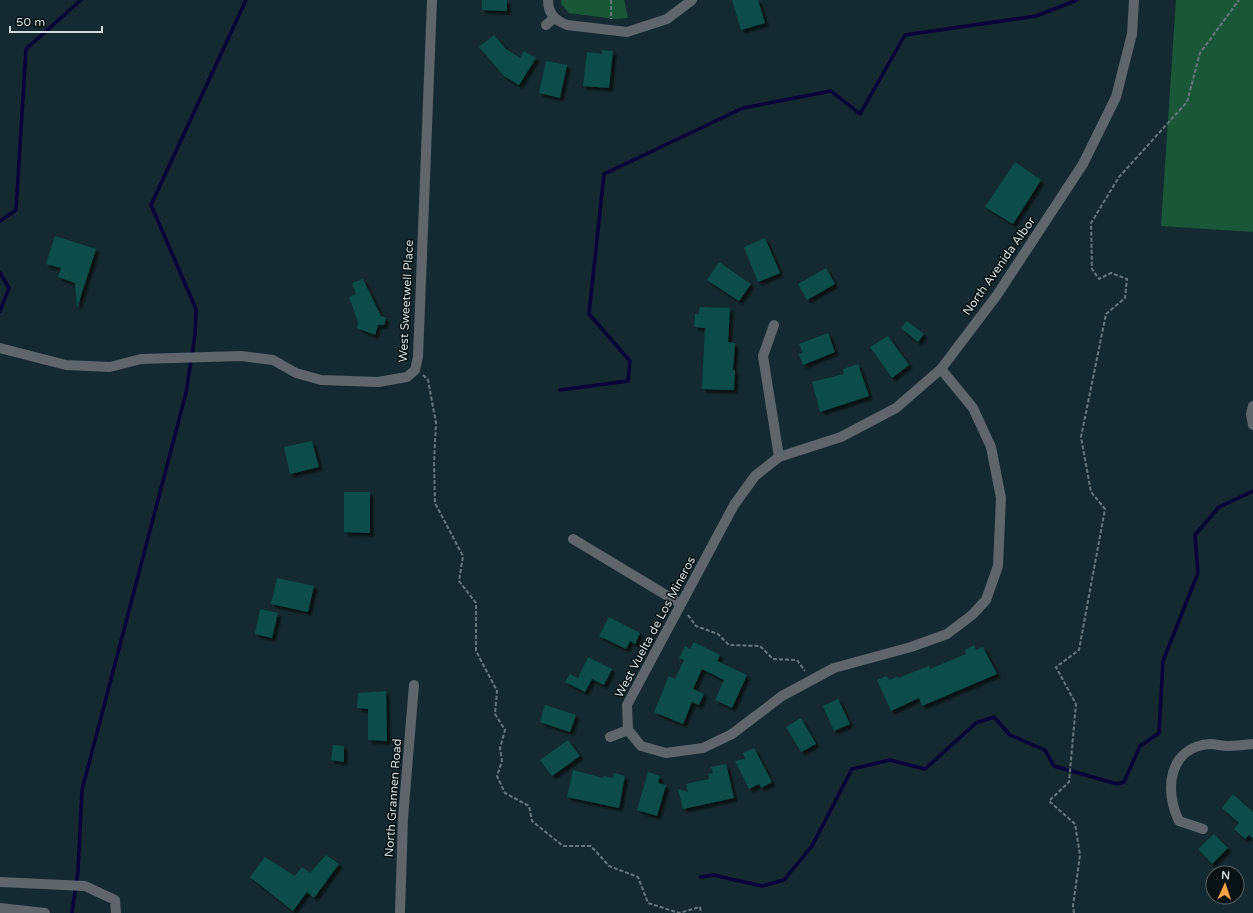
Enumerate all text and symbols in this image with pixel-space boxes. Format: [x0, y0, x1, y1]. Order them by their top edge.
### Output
scale bar [10, 8, 102, 34]
text: 50 m [16, 15, 45, 29]
street label: North Avenida Albor [960, 214, 1039, 318]
street label: West Sweetwell Place [396, 239, 416, 363]
street label: West Vuelta de Los Mineros [612, 554, 698, 700]
street label: North Grannen Road [382, 738, 404, 858]
north arrow [1205, 865, 1245, 905]
text: N [1221, 869, 1230, 882]

